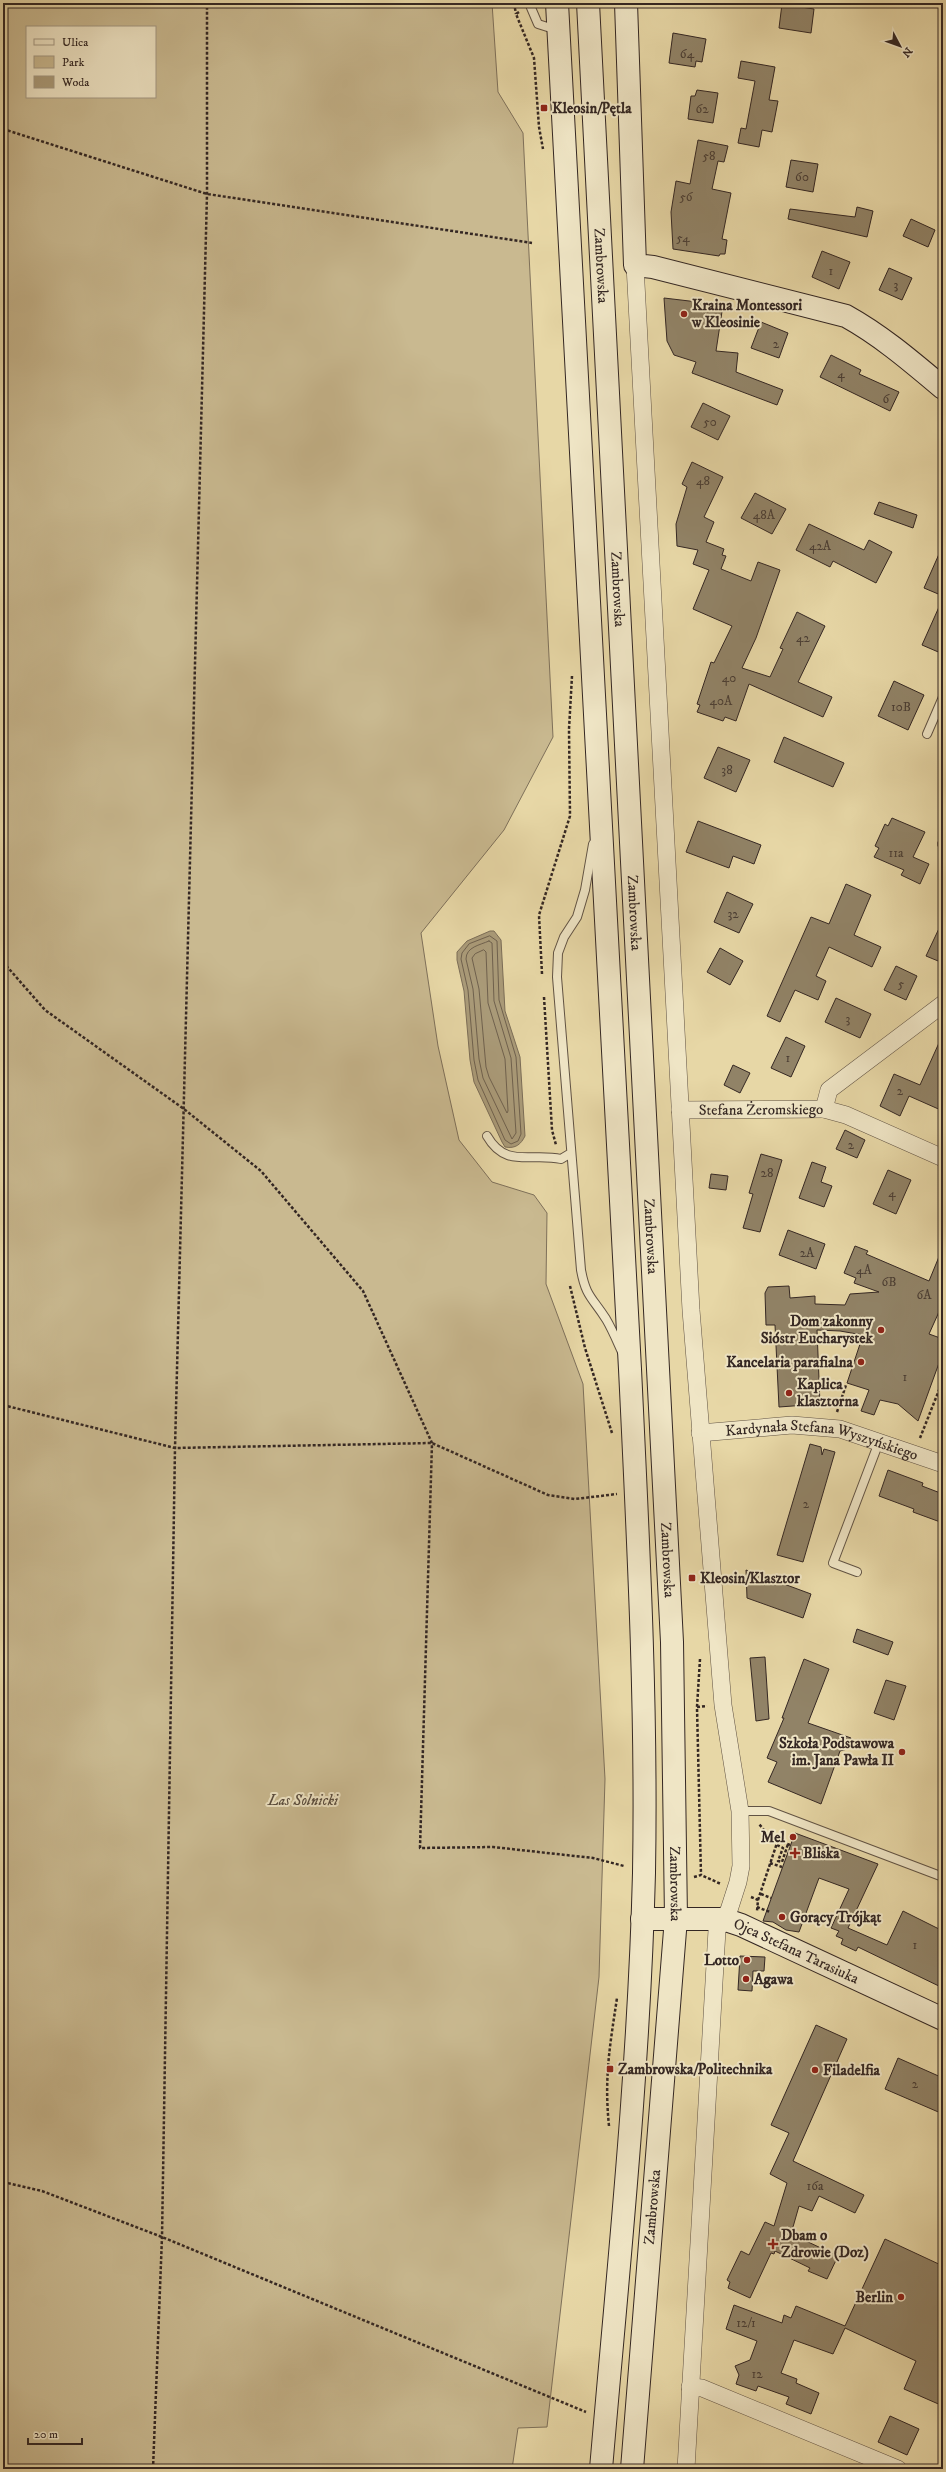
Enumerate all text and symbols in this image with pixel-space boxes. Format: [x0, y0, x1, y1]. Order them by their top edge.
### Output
legend [26, 26, 156, 98]
north arrow [880, 26, 920, 66]
text: Ulica [62, 35, 89, 50]
text: N [899, 44, 915, 60]
house number: 64 [680, 46, 695, 62]
text: Park [62, 55, 84, 70]
text: Woda [61, 75, 90, 90]
place label: Kleosin/Pętla [552, 99, 632, 118]
house number: 62 [695, 101, 709, 117]
marker: Kleosin/Pętla [539, 103, 549, 113]
house number: 58 [703, 148, 715, 164]
house number: 60 [795, 169, 809, 185]
house number: 56 [679, 189, 694, 205]
street label: Zambrowska [590, 227, 612, 304]
house number: 54 [676, 230, 690, 246]
house number: 1 [829, 263, 834, 279]
house number: 3 [894, 277, 899, 293]
place label: Kraina Montessori w Kleosinie [691, 296, 802, 332]
marker: Kraina Montessori w Kleosinie [679, 309, 689, 319]
house number: 2 [773, 336, 780, 352]
house number: 4 [837, 366, 845, 382]
house number: 6 [883, 391, 891, 407]
house number: 50 [703, 414, 717, 430]
house number: 48 [696, 473, 710, 489]
house number: 48A [753, 507, 776, 523]
house number: 42A [809, 538, 832, 554]
street label: Zambrowska [606, 551, 629, 628]
house number: 42 [796, 630, 811, 646]
house number: 40 [722, 670, 736, 686]
house number: 40A [710, 693, 733, 709]
house number: 10B [891, 699, 911, 715]
house number: 38 [721, 762, 733, 778]
house number: 11a [888, 845, 904, 861]
street label: Zambrowska [623, 875, 646, 952]
house number: 32 [727, 906, 739, 922]
house number: 5 [898, 976, 905, 992]
house number: 3 [846, 1011, 851, 1027]
house number: 1 [786, 1050, 791, 1066]
house number: 2 [897, 1083, 904, 1099]
street label: Stefana Żeromskiego [699, 1100, 823, 1120]
house number: 2 [848, 1137, 855, 1153]
house number: 28 [761, 1165, 773, 1181]
house number: 4 [888, 1185, 896, 1201]
street label: Zambrowska [639, 1198, 662, 1275]
house number: 2A [800, 1245, 815, 1261]
house number: 4A [856, 1262, 873, 1278]
house number: 6B [882, 1274, 897, 1290]
house number: 6A [916, 1287, 932, 1303]
place label: Dom zakonny Sióstr Eucharystek [761, 1312, 874, 1348]
marker: Dom zakonny Sióstr Eucharystek [876, 1325, 886, 1335]
place label: Kancelaria parafialna [726, 1353, 854, 1372]
marker: Kancelaria parafialna [856, 1357, 866, 1367]
house number: 1 [903, 1369, 908, 1385]
place label: Kaplica klasztorna [796, 1375, 859, 1411]
marker: Kaplica klasztorna [784, 1388, 794, 1398]
street label: Kardynała Stefana Wyszyńskiego [725, 1416, 920, 1465]
house number: 2 [803, 1496, 810, 1512]
street label: Zambrowska [656, 1522, 679, 1599]
place label: Kleosin/Klasztor [700, 1569, 800, 1588]
marker: Kleosin/Klasztor [687, 1573, 697, 1583]
place label: Szkoła Podstawowa im. Jana Pawła II [779, 1734, 895, 1770]
marker: Szkoła Podstawowa im. Jana Pawła II [897, 1747, 907, 1757]
park label: Las Solnicki [267, 1791, 339, 1810]
place label: Mel [761, 1828, 785, 1847]
marker: Mel [788, 1832, 798, 1842]
place label: Bliska [803, 1844, 840, 1863]
street label: Zambrowska [665, 1846, 685, 1923]
marker: Bliska [790, 1848, 800, 1858]
place label: Gorący Trójkąt [790, 1908, 882, 1927]
marker: Gorący Trójkąt [777, 1912, 787, 1922]
street label: Ojca Stefana Tarasiuka [731, 1914, 862, 1989]
house number: 1 [913, 1937, 918, 1953]
place label: Lotto [704, 1951, 740, 1970]
marker: Lotto [742, 1955, 752, 1965]
place label: Agawa [753, 1970, 794, 1989]
marker: Agawa [741, 1974, 751, 1984]
place label: Zambrowska/Politechnika [618, 2060, 773, 2079]
place label: Filadelfia [823, 2061, 881, 2080]
marker: Zambrowska/Politechnika [605, 2064, 615, 2074]
marker: Filadelfia [810, 2065, 820, 2075]
house number: 2 [912, 2076, 919, 2092]
street label: Zambrowska [640, 2168, 665, 2245]
house number: 16a [806, 2178, 824, 2194]
place label: Dbam o Zdrowie (Doz) [781, 2226, 869, 2262]
marker: Dbam o Zdrowie (Doz) [768, 2239, 778, 2249]
place label: Berlin [856, 2288, 893, 2307]
marker: Berlin [896, 2292, 906, 2302]
house number: 12/1 [736, 2315, 756, 2331]
house number: 12 [751, 2366, 763, 2382]
scale bar [28, 2420, 82, 2446]
text: 20 m [34, 2427, 58, 2442]

